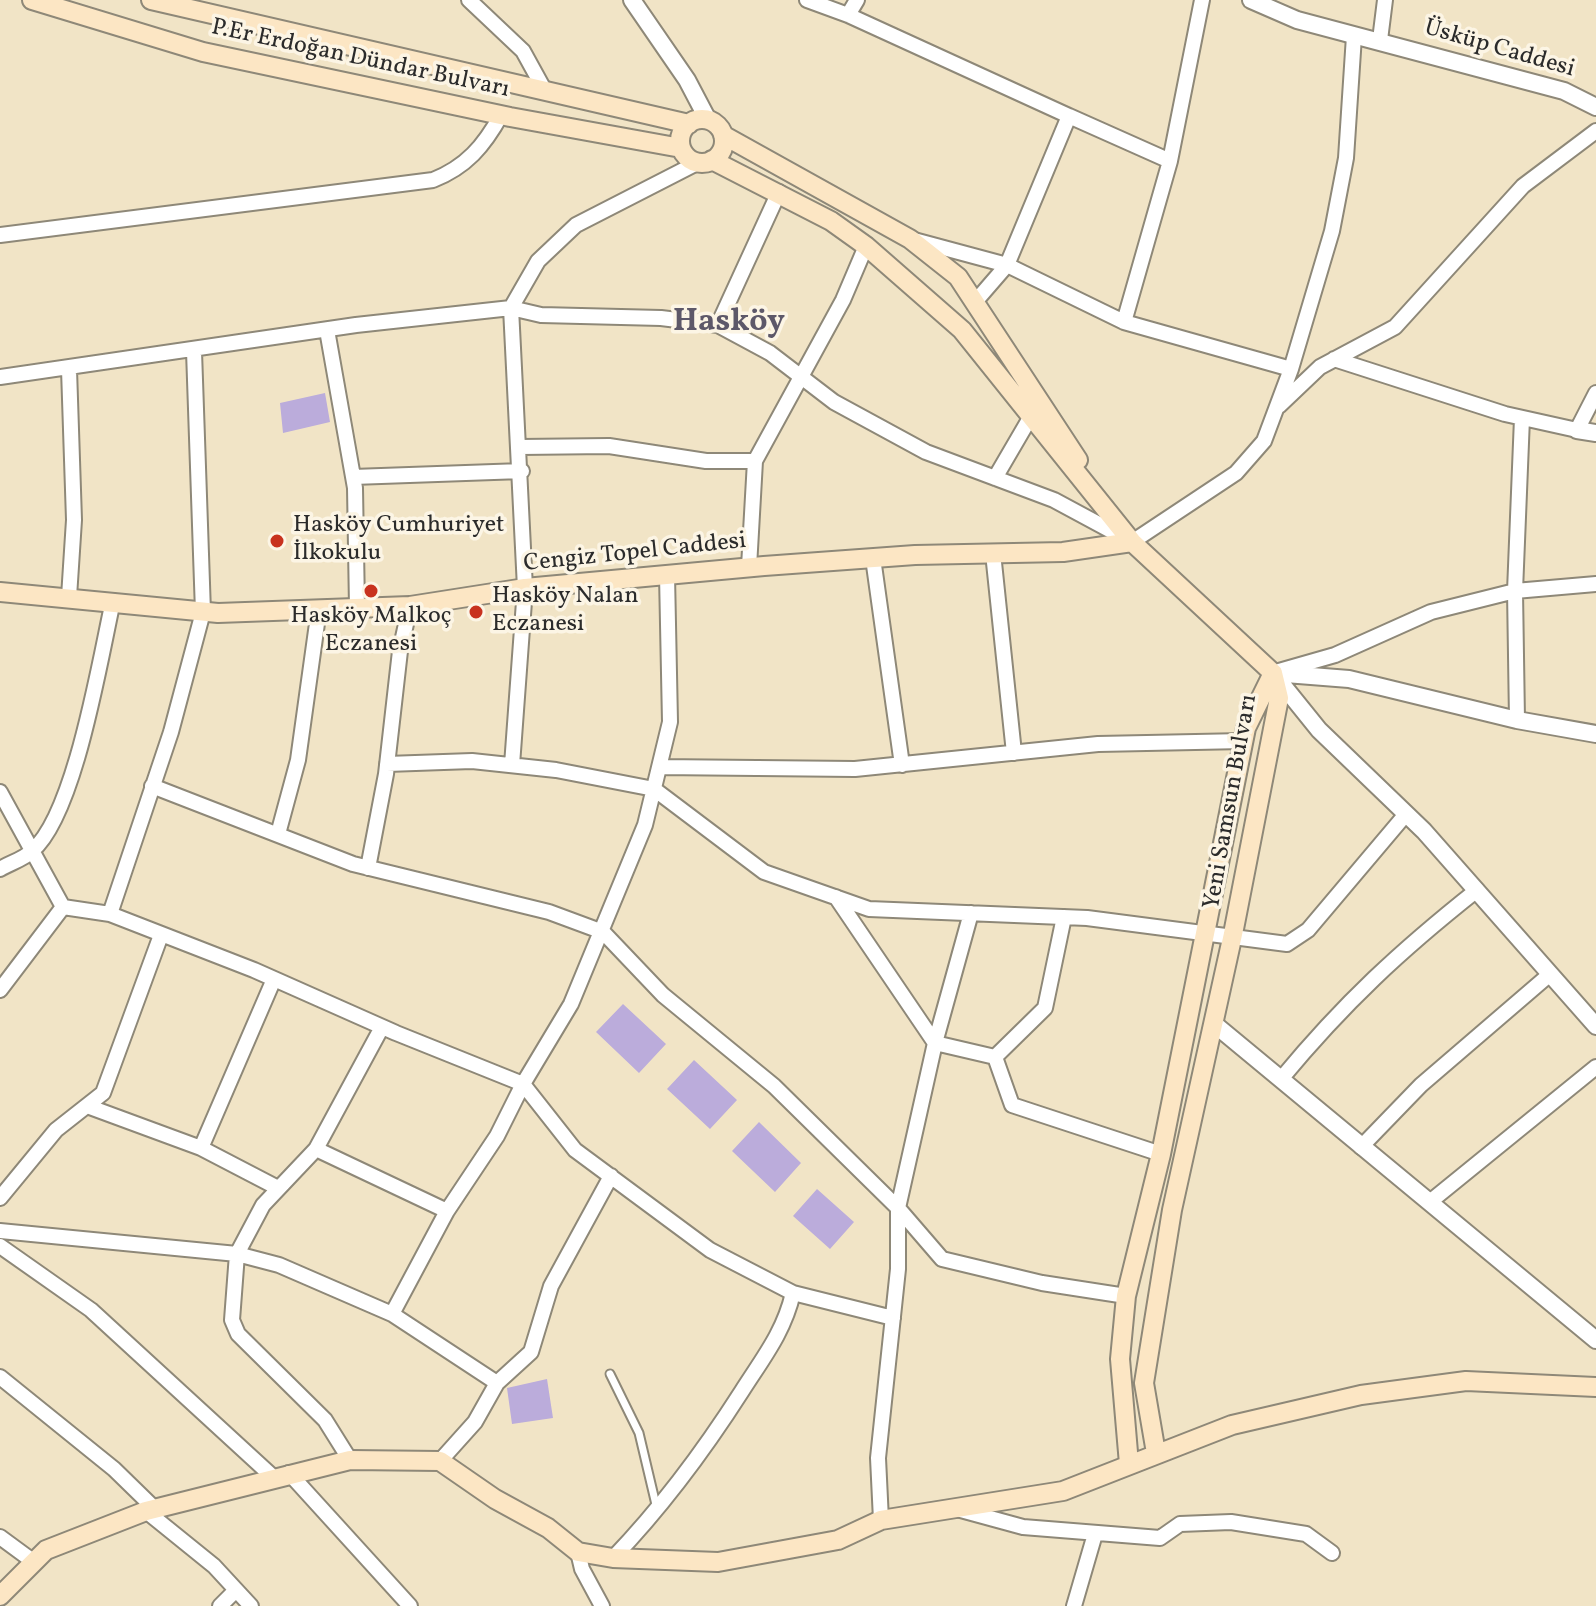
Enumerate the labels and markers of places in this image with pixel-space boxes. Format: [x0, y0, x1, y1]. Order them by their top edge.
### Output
place label: Hasköy Cumhuriyet İlkokulu [293, 513, 504, 569]
marker: Hasköy Cumhuriyet İlkokulu [268, 532, 286, 550]
marker: Hasköy Malkoç Eczanesi [362, 582, 380, 600]
place label: Hasköy Nalan Eczanesi [492, 584, 639, 640]
marker: Hasköy Nalan Eczanesi [467, 603, 485, 621]
place label: Hasköy Malkoç Eczanesi [290, 604, 452, 660]

